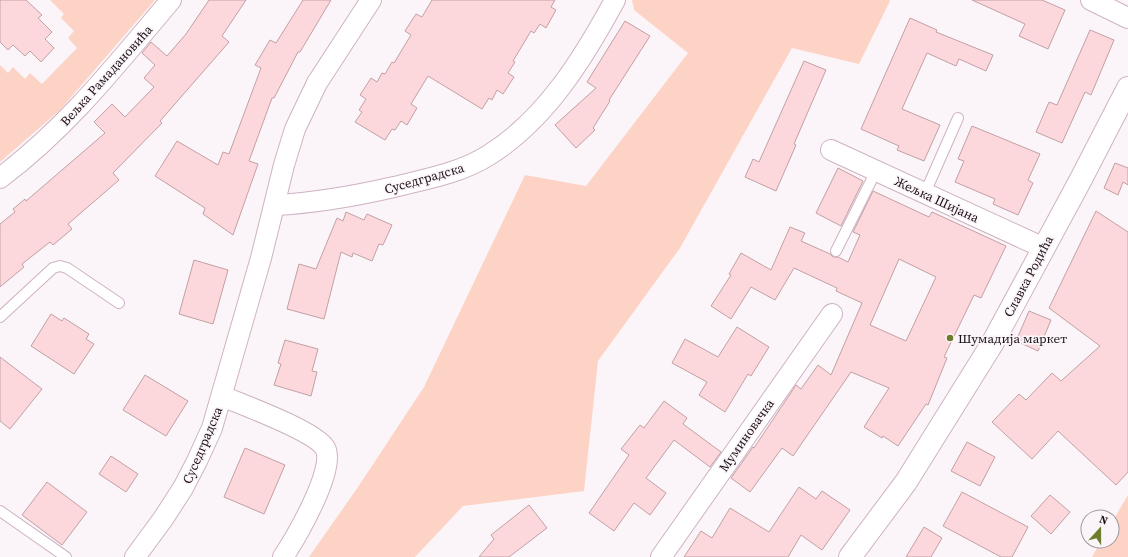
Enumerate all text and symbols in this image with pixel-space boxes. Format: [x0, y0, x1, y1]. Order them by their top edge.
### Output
street label: Вељка Рамадановића [57, 21, 156, 129]
street label: Суседградска [382, 159, 466, 198]
street label: Жељка Шијана [892, 172, 982, 227]
street label: Славка Родића [1000, 232, 1057, 320]
place label: Шумадија маркет [958, 330, 1067, 347]
marker: Шумадија маркет [945, 333, 955, 343]
street label: Муминовачка [715, 395, 778, 475]
street label: Суседградска [179, 404, 226, 486]
north arrow [1080, 509, 1120, 549]
text: N [1097, 512, 1110, 529]

